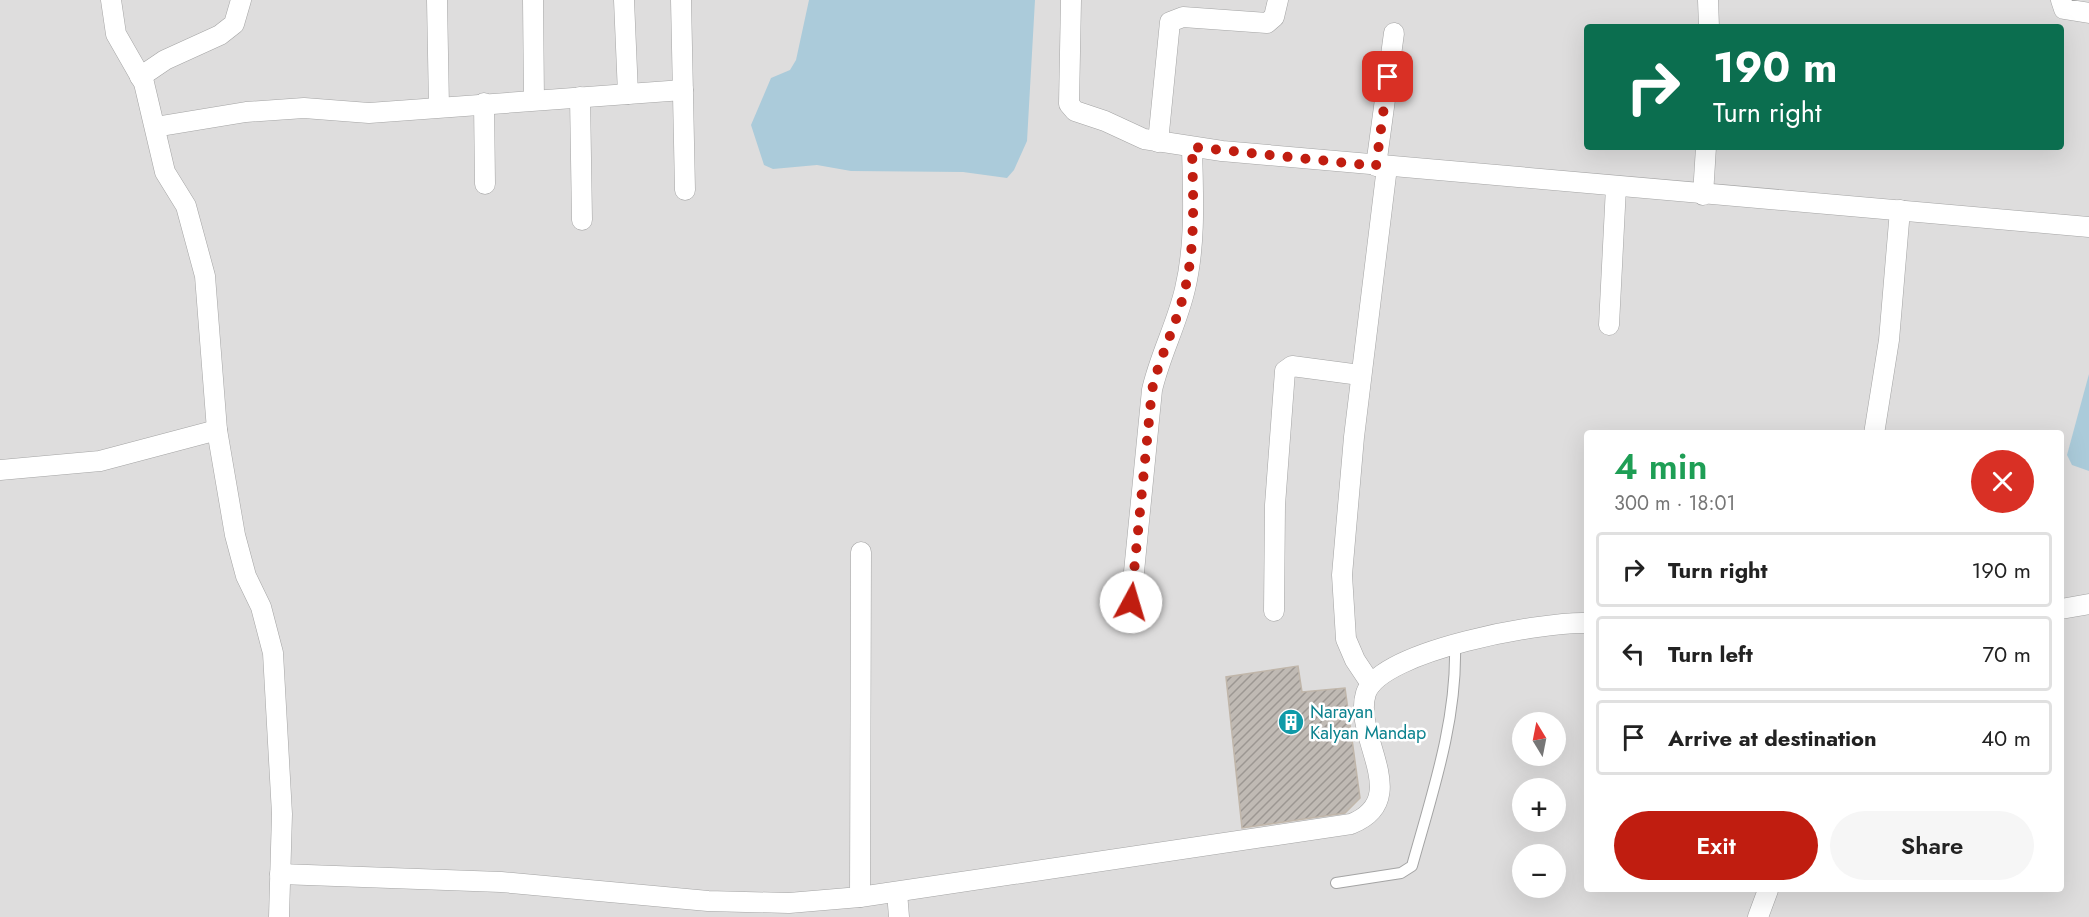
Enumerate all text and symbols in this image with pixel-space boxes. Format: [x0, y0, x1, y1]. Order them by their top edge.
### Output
text: 190 m [1713, 37, 1837, 98]
icon: right [1614, 48, 1692, 126]
pin [1362, 51, 1413, 102]
icon: arrive [1371, 60, 1404, 93]
text: Turn right [1713, 93, 1821, 132]
text: 4 min [1614, 440, 1708, 492]
button: close [1971, 450, 2034, 513]
text: 300 m · 18:01 [1614, 489, 1735, 518]
icon: right [1617, 553, 1650, 586]
text: Turn right [1668, 554, 1768, 586]
text: 190 m [1971, 554, 2031, 586]
position arrow [1099, 570, 1163, 634]
icon: left [1617, 637, 1650, 670]
text: Turn left [1668, 638, 1753, 670]
text: 70 m [1982, 638, 2031, 670]
place label: Narayan Kalyan Mandap [1310, 699, 1426, 746]
building icon: Narayan Kalyan Mandap [1276, 707, 1306, 737]
north arrow [1512, 712, 1566, 766]
map controls [1512, 712, 1566, 898]
icon: arrive [1617, 721, 1650, 754]
text: Arrive at destination [1668, 722, 1877, 754]
text: 40 m [1981, 722, 2031, 754]
button: + [1512, 778, 1566, 832]
button: Exit [1614, 811, 1818, 880]
button: Share [1830, 811, 2034, 880]
button: − [1512, 844, 1566, 898]

